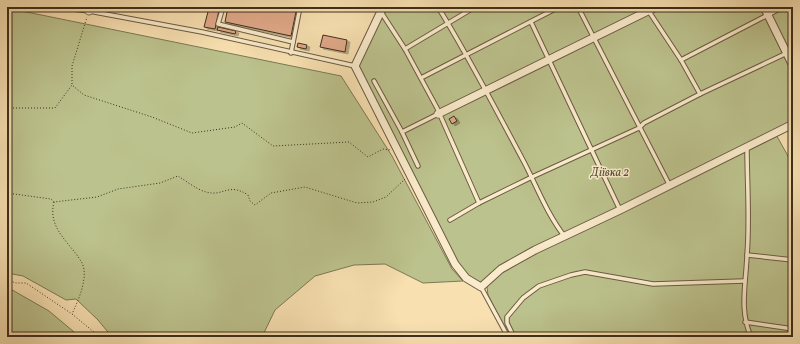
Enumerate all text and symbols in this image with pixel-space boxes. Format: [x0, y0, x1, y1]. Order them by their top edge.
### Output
park label: Діївка 2 [590, 165, 629, 181]

